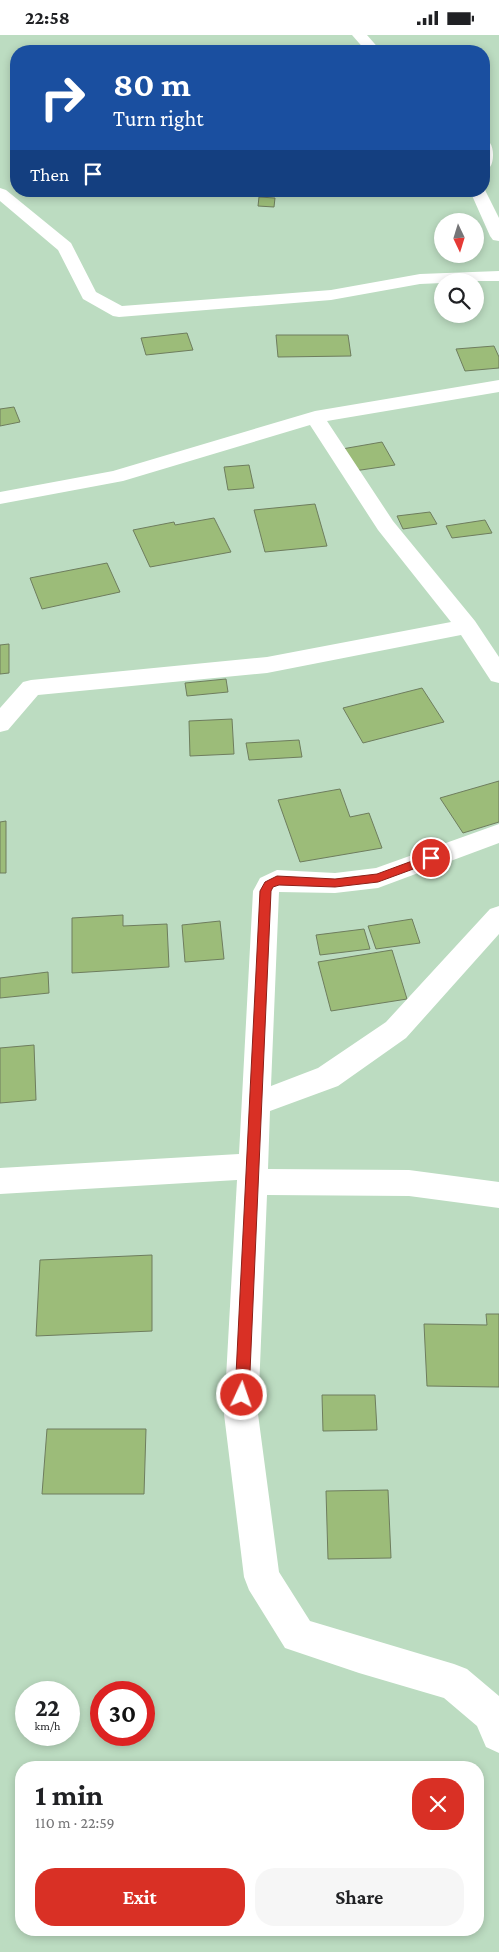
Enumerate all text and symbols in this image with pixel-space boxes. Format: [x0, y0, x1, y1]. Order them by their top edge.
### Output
text: 22:58 [25, 7, 70, 28]
icon: right [30, 65, 95, 130]
text: 80 m [113, 65, 191, 104]
text: Turn right [113, 106, 204, 131]
icon: arrive [79, 160, 107, 188]
text: Then [30, 164, 69, 185]
north arrow [434, 213, 484, 263]
map controls [434, 213, 484, 323]
button: search [434, 273, 484, 323]
pin [410, 837, 452, 879]
icon: arrive [417, 844, 445, 872]
position arrow [215, 1368, 267, 1420]
speed limit sign: 30 [90, 1681, 155, 1746]
text: 22 [35, 1694, 60, 1721]
text: km/h [35, 1719, 60, 1733]
text: 1 min [35, 1778, 103, 1811]
button: close [412, 1778, 464, 1830]
text: 110 m · 22:59 [35, 1814, 115, 1831]
button: Exit [35, 1868, 245, 1926]
button: Share [255, 1868, 464, 1926]

